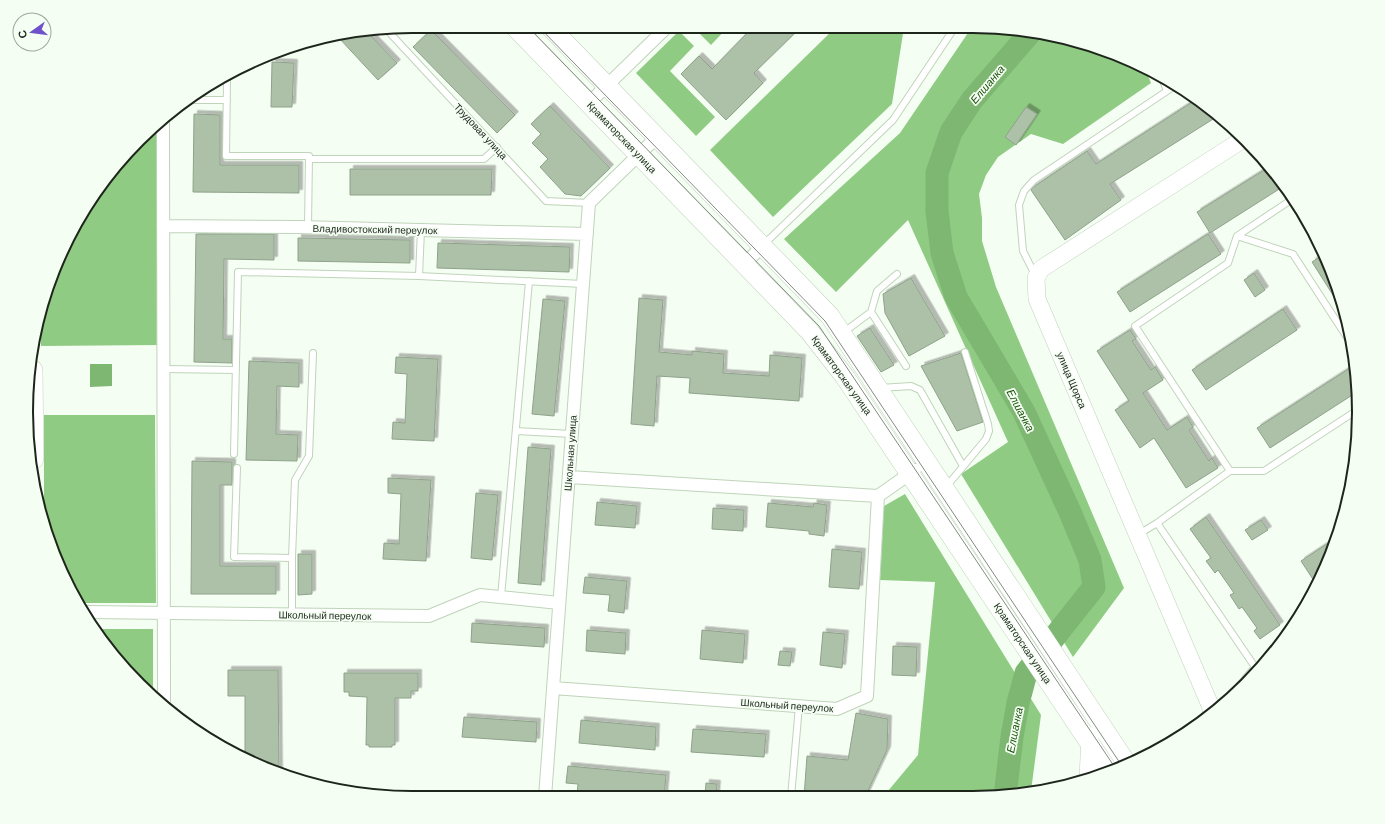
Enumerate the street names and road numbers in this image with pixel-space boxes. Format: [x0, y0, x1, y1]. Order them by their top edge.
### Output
street label: Краматорская улица [585, 99, 660, 176]
street label: Трудовая улица [452, 100, 510, 162]
street label: Владивостокский переулок [312, 222, 438, 236]
street label: Краматорская улица [809, 333, 875, 417]
street label: улица Щорса [1055, 350, 1090, 411]
street label: Школьная улица [561, 414, 579, 491]
street label: Краматорская улица [992, 600, 1055, 686]
street label: Школьный переулок [278, 608, 372, 622]
street label: Школьный переулок [740, 696, 834, 714]

